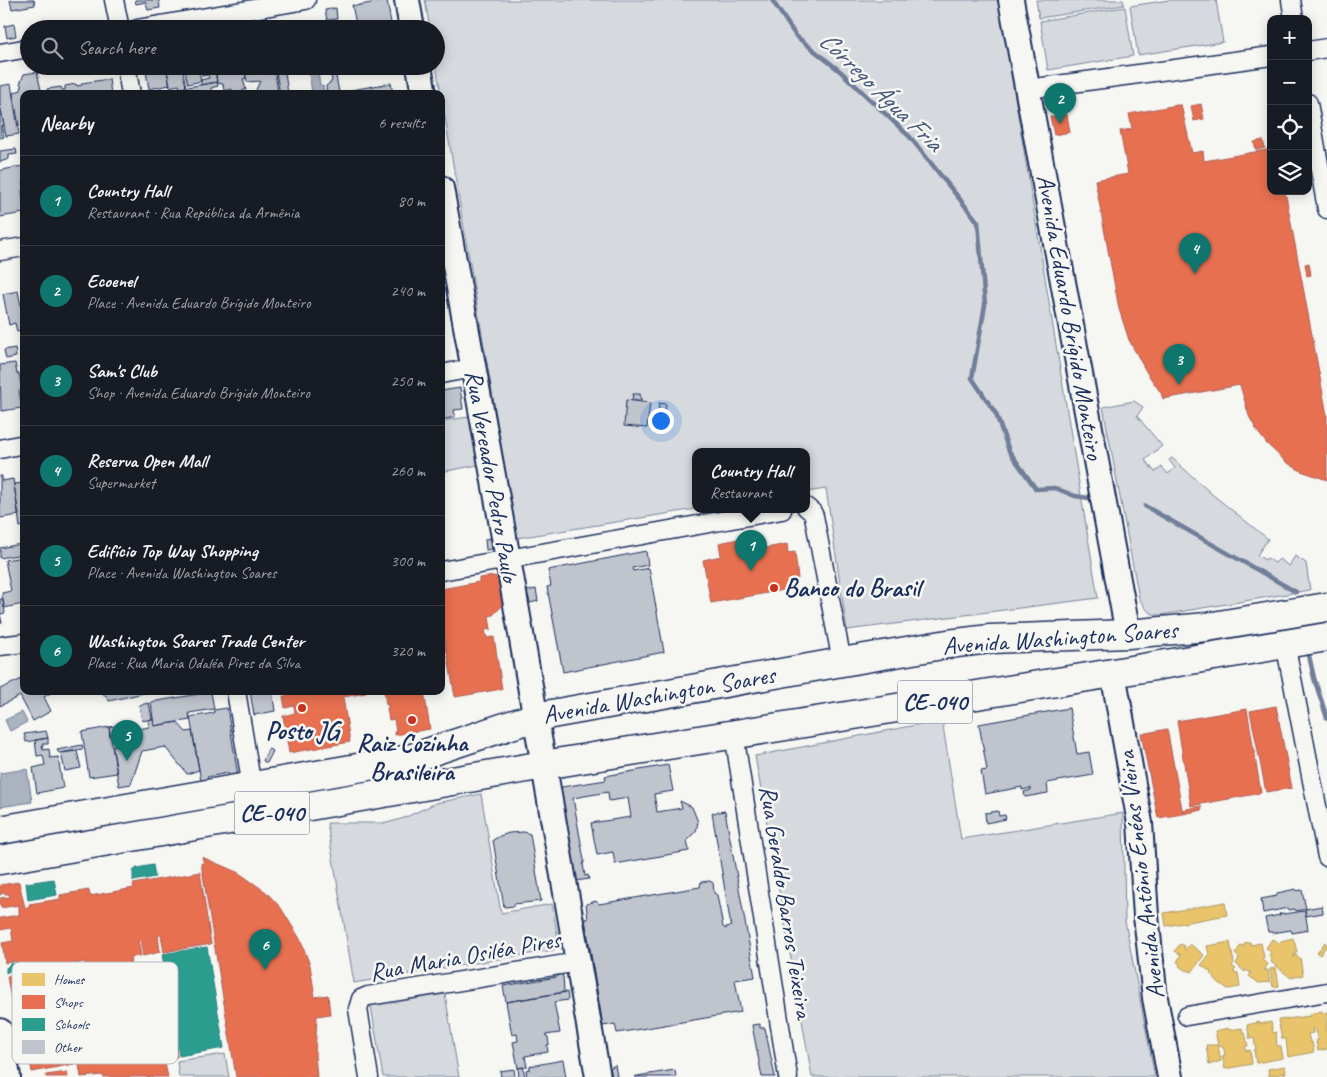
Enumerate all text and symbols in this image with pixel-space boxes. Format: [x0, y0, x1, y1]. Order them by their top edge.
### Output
map controls [1267, 15, 1312, 195]
button: + [1267, 15, 1312, 60]
search box [20, 20, 445, 75]
water label: Córrego Água Fria [812, 24, 952, 160]
icon: search [38, 34, 66, 62]
text: Search here [78, 36, 155, 60]
button: − [1267, 60, 1312, 105]
pin: 2 [1044, 83, 1076, 124]
button: locate [1267, 105, 1312, 150]
text: Nearby [40, 110, 93, 136]
text: 6 results [378, 113, 425, 133]
button: layers [1267, 150, 1312, 195]
street label: Avenida Eduardo Brígido Monteiro [1029, 172, 1111, 463]
text: Country Hall [87, 179, 169, 203]
text: 1 [52, 191, 60, 211]
text: 80 m [398, 191, 425, 211]
text: Restaurant · Rua República da Armênia [87, 203, 299, 223]
pin: 4 [1179, 233, 1211, 274]
text: Ecoenel [87, 269, 136, 293]
text: 2 [52, 281, 60, 301]
text: 240 m [391, 281, 425, 301]
text: Place · Avenida Eduardo Brígido Monteiro [87, 293, 311, 313]
pin: 3 [1163, 344, 1195, 385]
text: Sam's Club [87, 359, 157, 383]
street label: Rua Vereador Pedro Paulo [458, 368, 527, 588]
text: 3 [52, 371, 60, 391]
text: 250 m [391, 371, 425, 391]
text: Shop · Avenida Eduardo Brígido Monteiro [87, 383, 310, 403]
your location [648, 408, 674, 434]
popup [692, 448, 810, 513]
text: Reserva Open Mall [87, 449, 207, 473]
text: Country Hall [710, 459, 792, 483]
text: 4 [52, 461, 60, 481]
text: 260 m [391, 461, 425, 481]
text: Supermarket [87, 473, 155, 493]
text: Restaurant [710, 483, 772, 503]
pin: 1 [735, 530, 767, 571]
text: Edifício Top Way Shopping [87, 539, 258, 563]
text: 5 [53, 551, 59, 571]
text: 300 m [391, 551, 425, 571]
text: Place · Avenida Washington Soares [87, 563, 276, 583]
place label: Banco do Brasil [784, 572, 925, 604]
marker: Banco do Brasil [768, 582, 780, 594]
street label: Avenida Washington Soares [942, 614, 1181, 662]
text: Washington Soares Trade Center [87, 629, 304, 653]
text: 6 [52, 641, 60, 661]
text: 320 m [391, 641, 425, 661]
text: Place · Rua Maria Odaléa Pires da Silva [87, 653, 300, 673]
street label: Avenida Washington Soares [540, 658, 780, 731]
road number: CE-040 [898, 680, 972, 724]
marker: Posto JG [296, 702, 308, 714]
marker: Raiz Cozinha Brasileira [406, 714, 418, 726]
place label: Posto JG [266, 715, 343, 747]
pin: 5 [111, 720, 143, 761]
place label: Raiz Cozinha Brasileira [357, 727, 469, 788]
street label: Avenida Antônio Enéas Vieira [1110, 747, 1172, 1001]
street label: Rua Geraldo Barros Teixeira [752, 783, 821, 1023]
road number: CE-040 [234, 791, 310, 834]
street label: Rua Maria Osiléa Pires [367, 923, 565, 989]
pin: 6 [249, 929, 281, 970]
legend [12, 962, 178, 1064]
text: Homes [54, 971, 85, 988]
text: Shops [54, 994, 84, 1011]
text: Schools [54, 1016, 90, 1033]
text: Other [54, 1039, 83, 1056]

